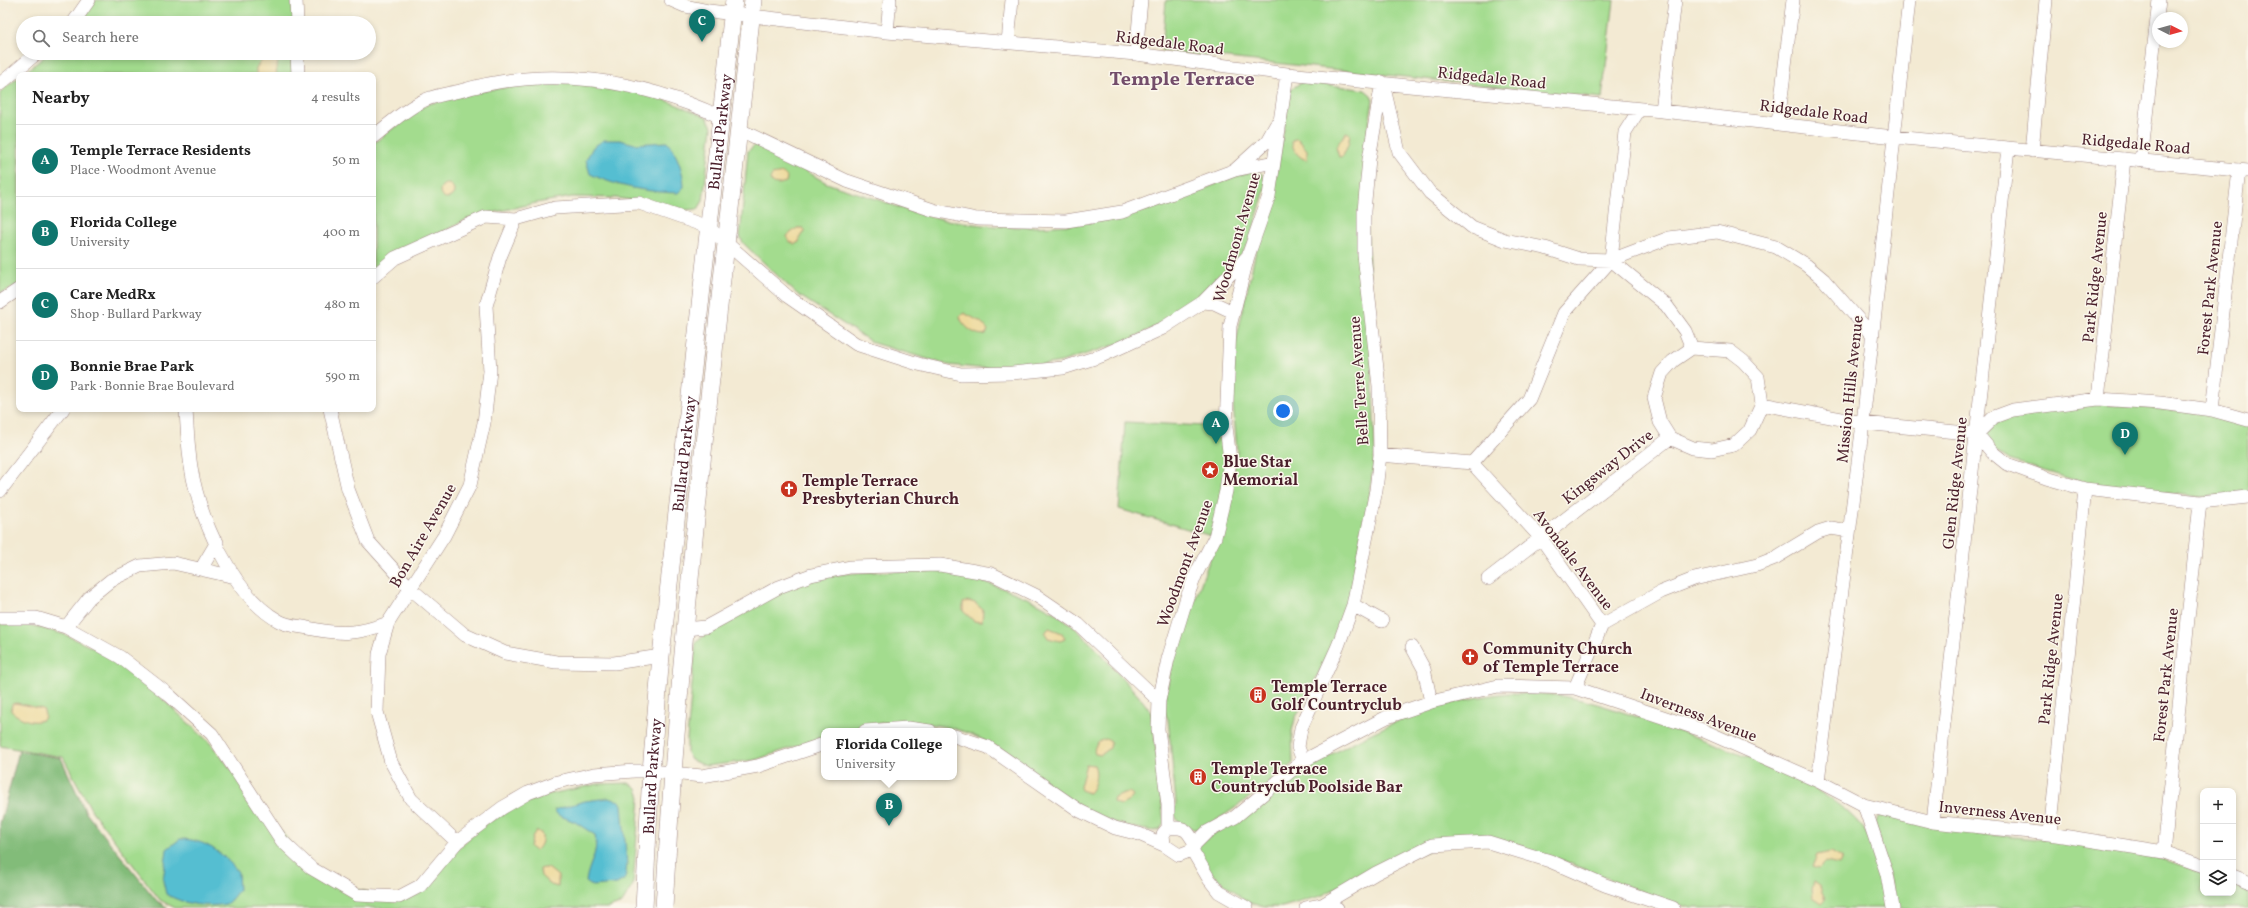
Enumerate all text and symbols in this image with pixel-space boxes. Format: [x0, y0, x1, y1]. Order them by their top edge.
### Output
pin: C [689, 9, 715, 42]
north arrow [2152, 12, 2188, 48]
search box [16, 16, 376, 60]
street label: Ridgedale Road [1114, 26, 1225, 62]
icon: search [30, 27, 52, 49]
text: Search here [62, 28, 139, 49]
street label: Ridgedale Road [1436, 62, 1547, 96]
district label: Temple Terrace [1109, 66, 1255, 94]
street label: Bullard Parkway [704, 72, 739, 191]
text: Nearby [32, 87, 90, 110]
text: 4 results [311, 89, 360, 107]
street label: Ridgedale Road [1758, 95, 1869, 131]
street label: Ridgedale Road [2080, 129, 2191, 161]
text: Temple Terrace Residents [70, 141, 251, 162]
text: A [40, 152, 50, 170]
text: 50 m [332, 152, 360, 170]
text: Place · Woodmont Avenue [70, 162, 216, 180]
street label: Woodmont Avenue [1209, 170, 1267, 305]
street label: Park Ridge Avenue [2078, 210, 2114, 344]
text: Florida College [70, 213, 177, 234]
street label: Forest Park Avenue [2193, 220, 2229, 356]
text: B [41, 224, 49, 242]
text: 400 m [323, 224, 360, 242]
text: University [70, 234, 130, 252]
text: Care MedRx [70, 285, 156, 306]
text: C [41, 296, 49, 314]
text: 480 m [324, 296, 360, 314]
text: Shop · Bullard Parkway [70, 306, 202, 324]
street label: Mission Hills Avenue [1832, 314, 1870, 464]
street label: Belle Terre Avenue [1344, 315, 1375, 446]
text: Bonnie Brae Park [70, 357, 194, 378]
text: D [40, 368, 50, 386]
text: 590 m [325, 368, 360, 386]
text: Park · Bonnie Brae Boulevard [70, 378, 235, 396]
street label: Bullard Parkway [668, 394, 703, 513]
your location [1273, 401, 1293, 421]
pin: A [1203, 411, 1229, 444]
street label: Glen Ridge Avenue [1938, 416, 1974, 550]
pin: D [2112, 422, 2138, 455]
street label: Kingsway Drive [1558, 425, 1658, 510]
place label: Blue Star Memorial [1223, 452, 1299, 492]
place icon: Blue Star Memorial [1200, 460, 1220, 480]
place label: Temple Terrace Presbyterian Church [802, 471, 959, 511]
church icon: Temple Terrace Presbyterian Church [779, 479, 799, 499]
street label: Bon Aire Avenue [385, 480, 463, 592]
street label: Woodmont Avenue [1153, 497, 1219, 631]
street label: Avondale Avenue [1527, 505, 1618, 615]
street label: Park Ridge Avenue [2034, 592, 2070, 726]
street label: Forest Park Avenue [2149, 607, 2185, 743]
place label: Community Church of Temple Terrace [1483, 639, 1633, 679]
church icon: Community Church of Temple Terrace [1460, 647, 1480, 667]
place label: Temple Terrace Golf Countryclub [1271, 677, 1402, 717]
street label: Inverness Avenue [1637, 683, 1760, 748]
building icon: Temple Terrace Golf Countryclub [1248, 685, 1268, 705]
street label: Bullard Parkway [639, 717, 669, 835]
popup [821, 728, 957, 780]
text: Florida College [836, 735, 942, 756]
text: University [836, 756, 895, 774]
place label: Temple Terrace Countryclub Poolside Bar [1211, 759, 1403, 799]
building icon: Temple Terrace Countryclub Poolside Bar [1188, 767, 1208, 787]
map controls [2200, 788, 2236, 896]
button: + [2200, 788, 2236, 824]
pin: B [876, 793, 902, 826]
street label: Inverness Avenue [1937, 797, 2062, 831]
button: − [2200, 824, 2236, 860]
button: layers [2200, 860, 2236, 896]

